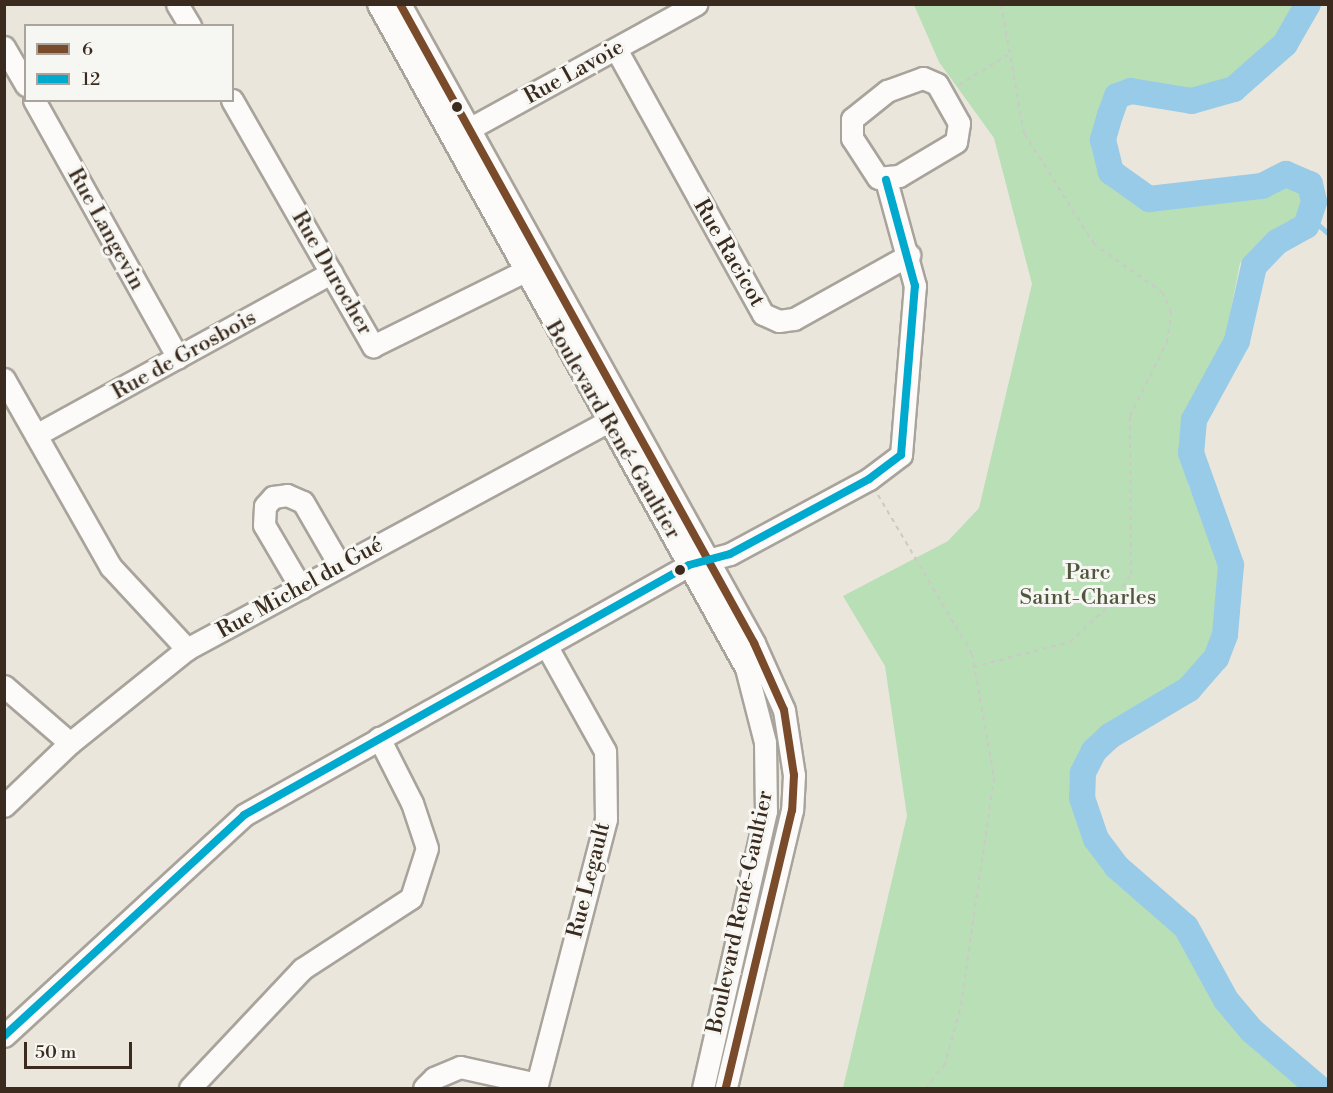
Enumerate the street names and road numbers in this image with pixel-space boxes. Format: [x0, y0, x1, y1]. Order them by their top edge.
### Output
street label: Rue Lavoie [519, 34, 629, 110]
street label: Rue Langevin [62, 163, 150, 295]
street label: Rue Racicot [688, 195, 770, 311]
street label: Rue Durocher [286, 206, 378, 340]
street label: Rue de Grosbois [107, 304, 261, 406]
street label: Boulevard René-Gaultier [540, 316, 686, 544]
street label: Rue Michel du Gué [212, 531, 388, 645]
street label: Boulevard René-Gaultier [701, 788, 779, 1036]
street label: Rue Legault [562, 819, 616, 941]

